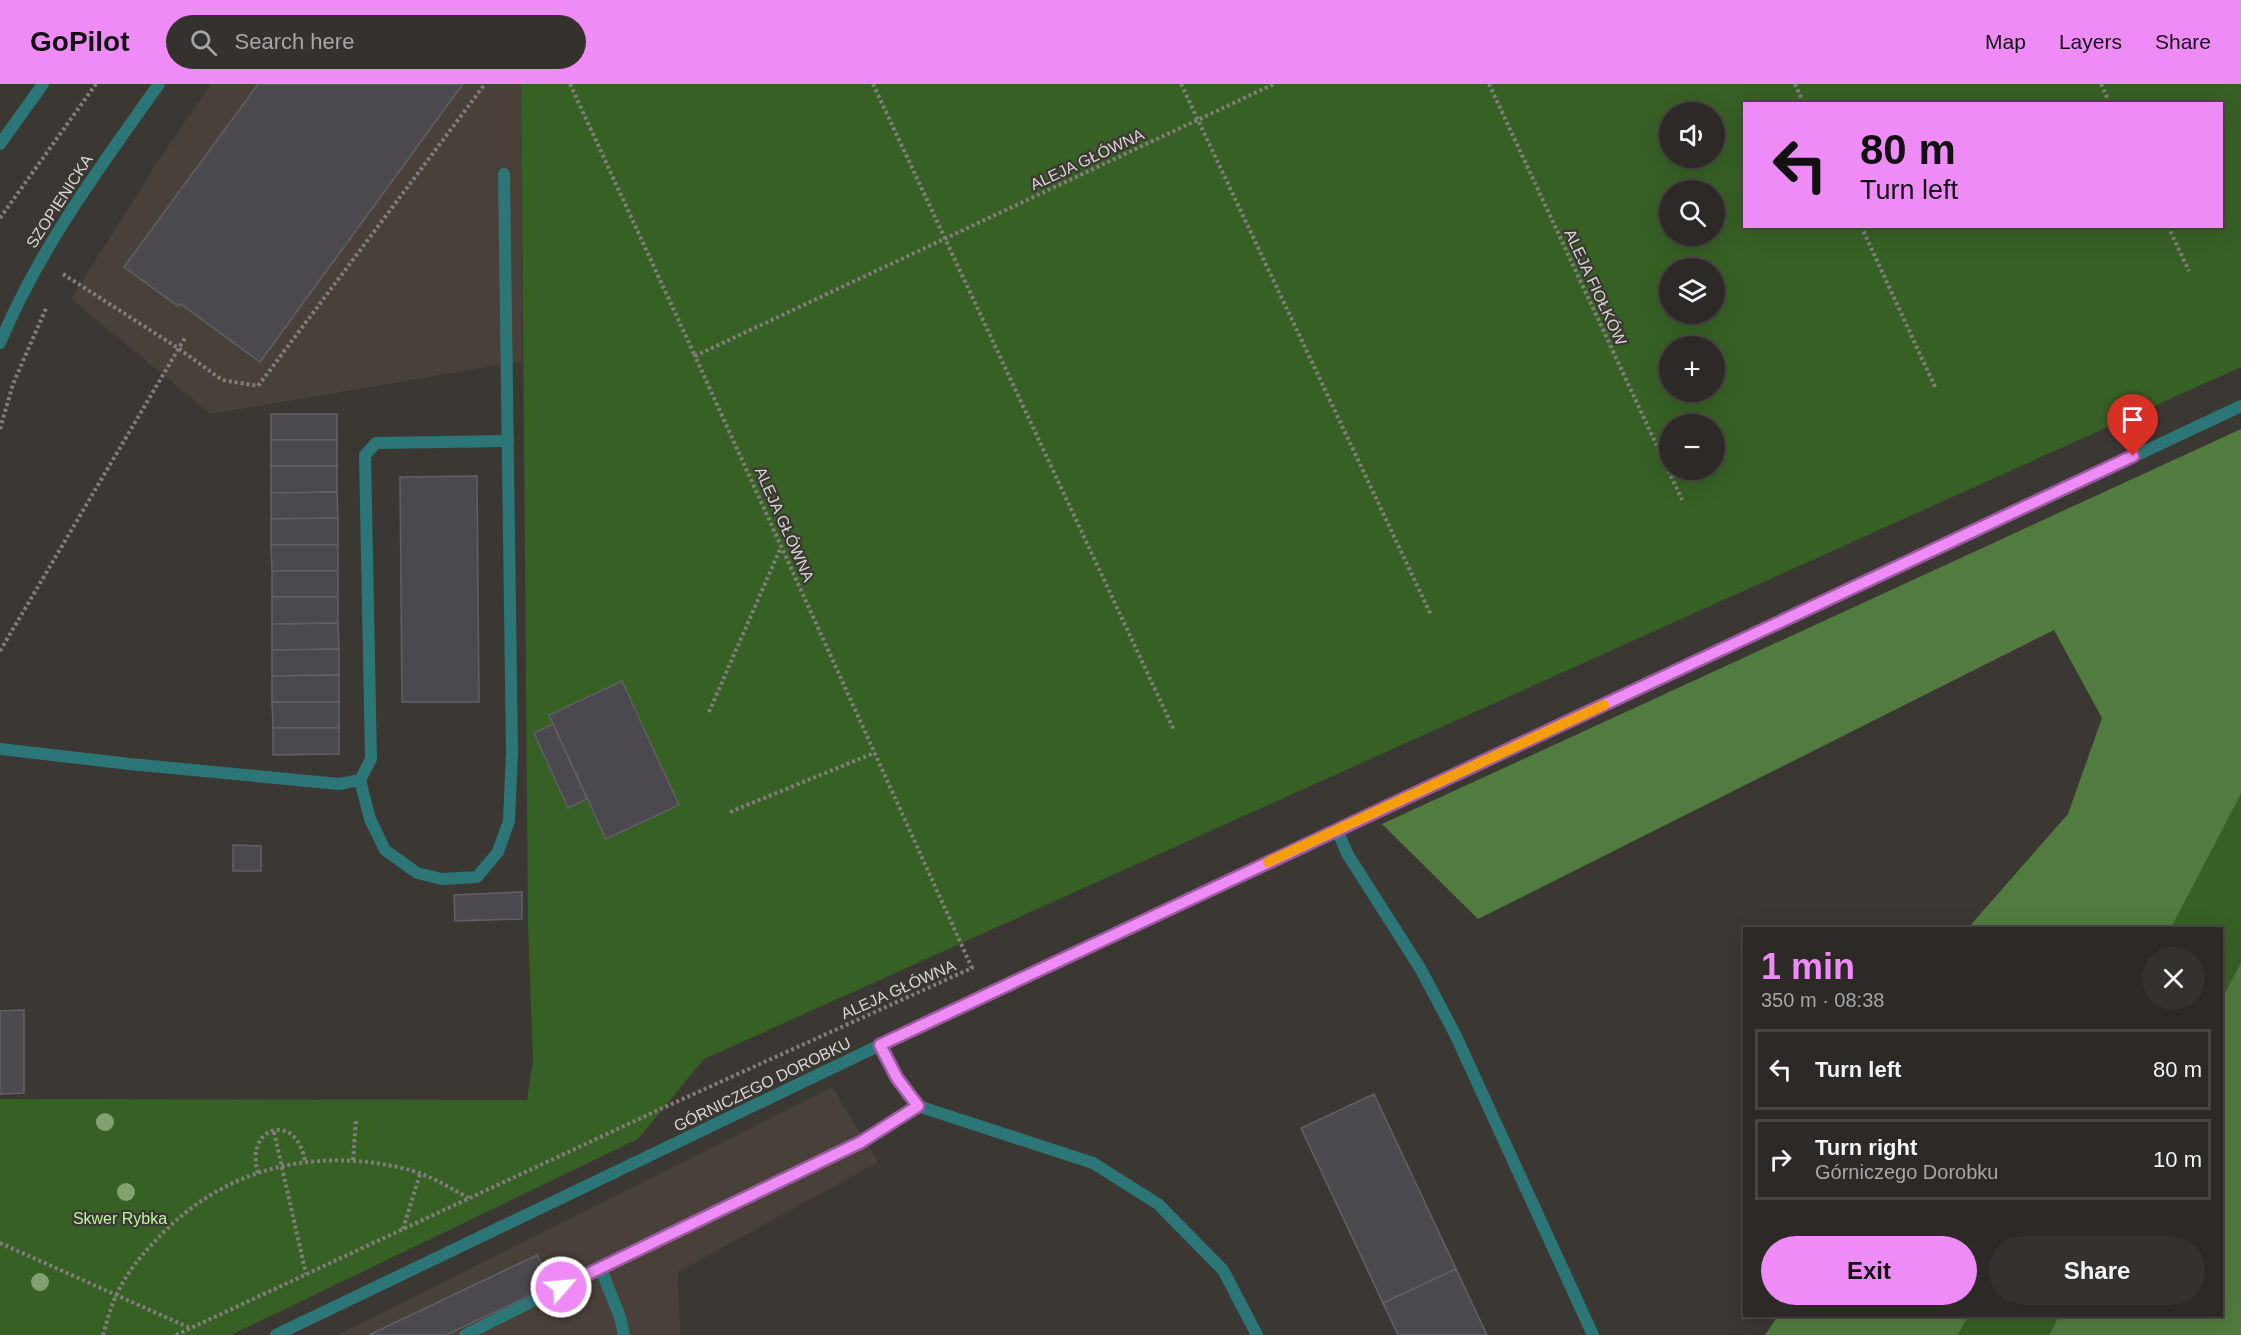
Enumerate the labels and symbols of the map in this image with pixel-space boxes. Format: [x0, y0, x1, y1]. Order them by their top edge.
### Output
street label: ALEJA GŁÓWNA [1027, 125, 1147, 193]
street label: SZOPIENICKA [23, 151, 96, 251]
street label: ALEJA FIOŁKÓW [1561, 226, 1631, 349]
pin [2107, 394, 2158, 456]
street label: ALEJA GŁÓWNA [752, 464, 818, 584]
street label: ALEJA GŁÓWNA [838, 956, 958, 1022]
street label: GÓRNICZEGO DOROBKU [671, 1033, 853, 1135]
park label: Skwer Rybka [73, 1210, 167, 1227]
position arrow [529, 1255, 593, 1319]

